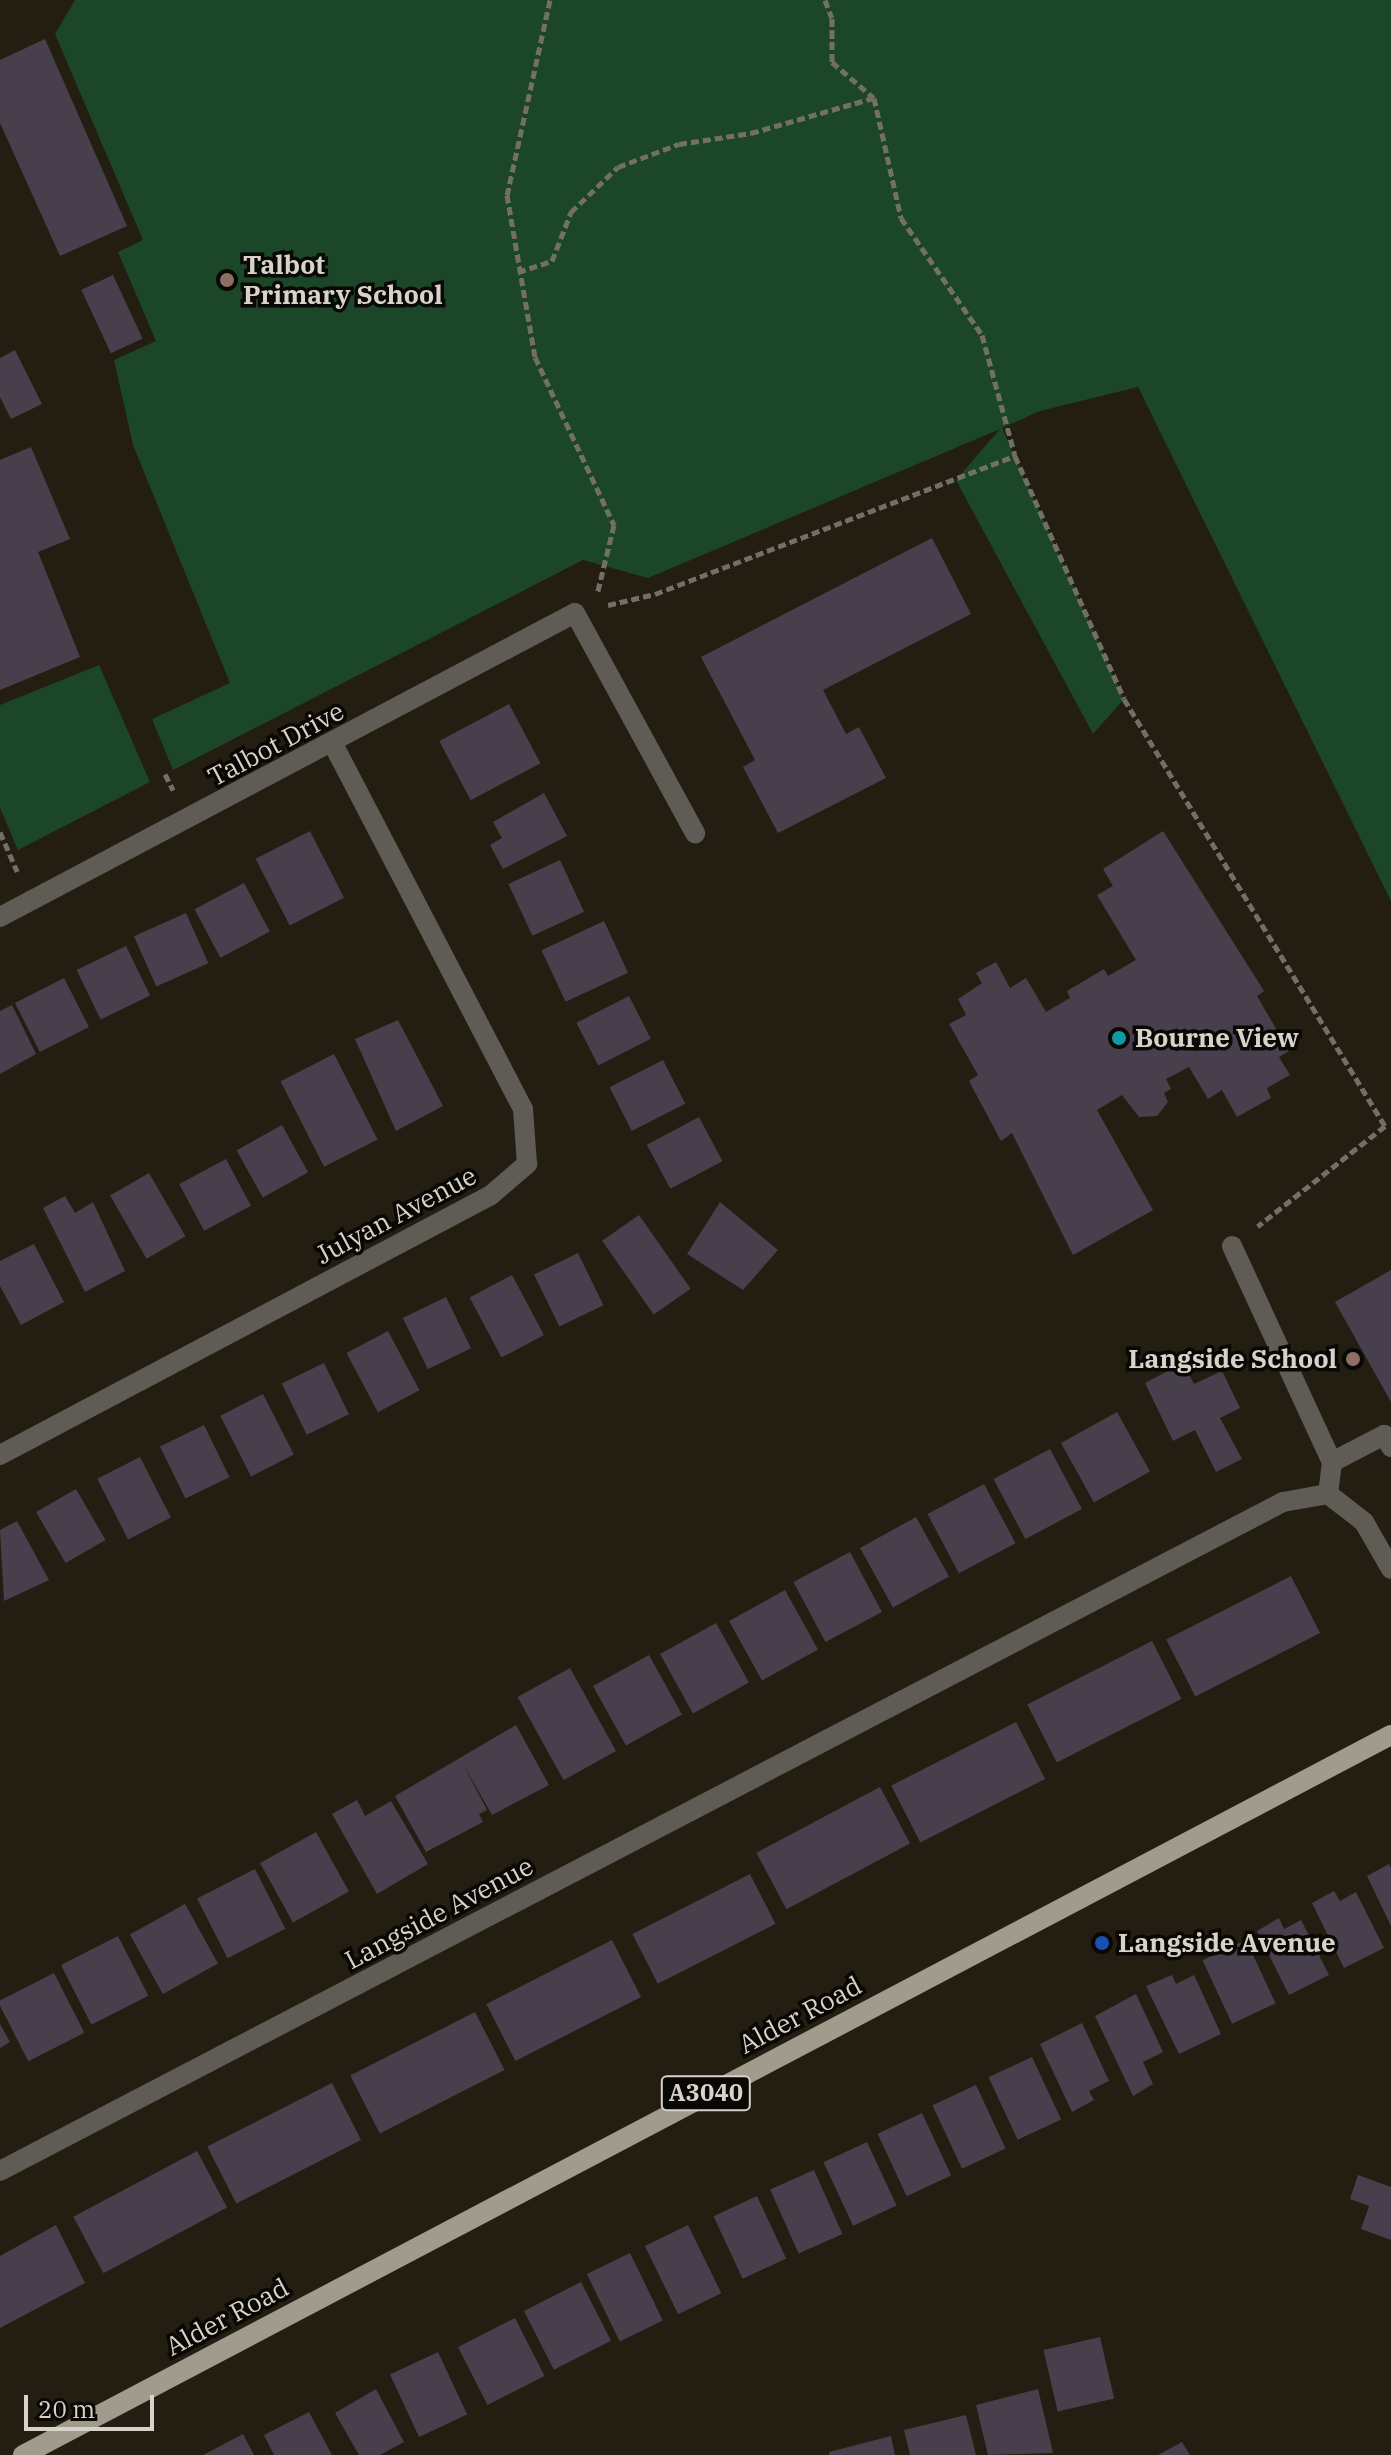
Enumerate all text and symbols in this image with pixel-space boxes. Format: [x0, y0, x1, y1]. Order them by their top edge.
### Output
place label: Talbot Primary School [243, 249, 443, 310]
marker: Talbot Primary School [218, 271, 236, 289]
street label: Talbot Drive [203, 695, 349, 793]
place label: Bourne View [1135, 1022, 1299, 1054]
marker: Bourne View [1110, 1029, 1128, 1047]
street label: Julyan Avenue [310, 1160, 482, 1270]
place label: Langside School [1128, 1343, 1337, 1375]
marker: Langside School [1344, 1350, 1362, 1368]
street label: Langside Avenue [340, 1850, 538, 1976]
place label: Langside Avenue [1118, 1927, 1336, 1959]
marker: Langside Avenue [1093, 1934, 1111, 1952]
street label: Alder Road [733, 1970, 867, 2060]
road number: A3040 [660, 2073, 752, 2113]
street label: Alder Road [160, 2272, 294, 2362]
scale bar [28, 2379, 158, 2429]
text: 20 m [38, 2393, 95, 2425]

